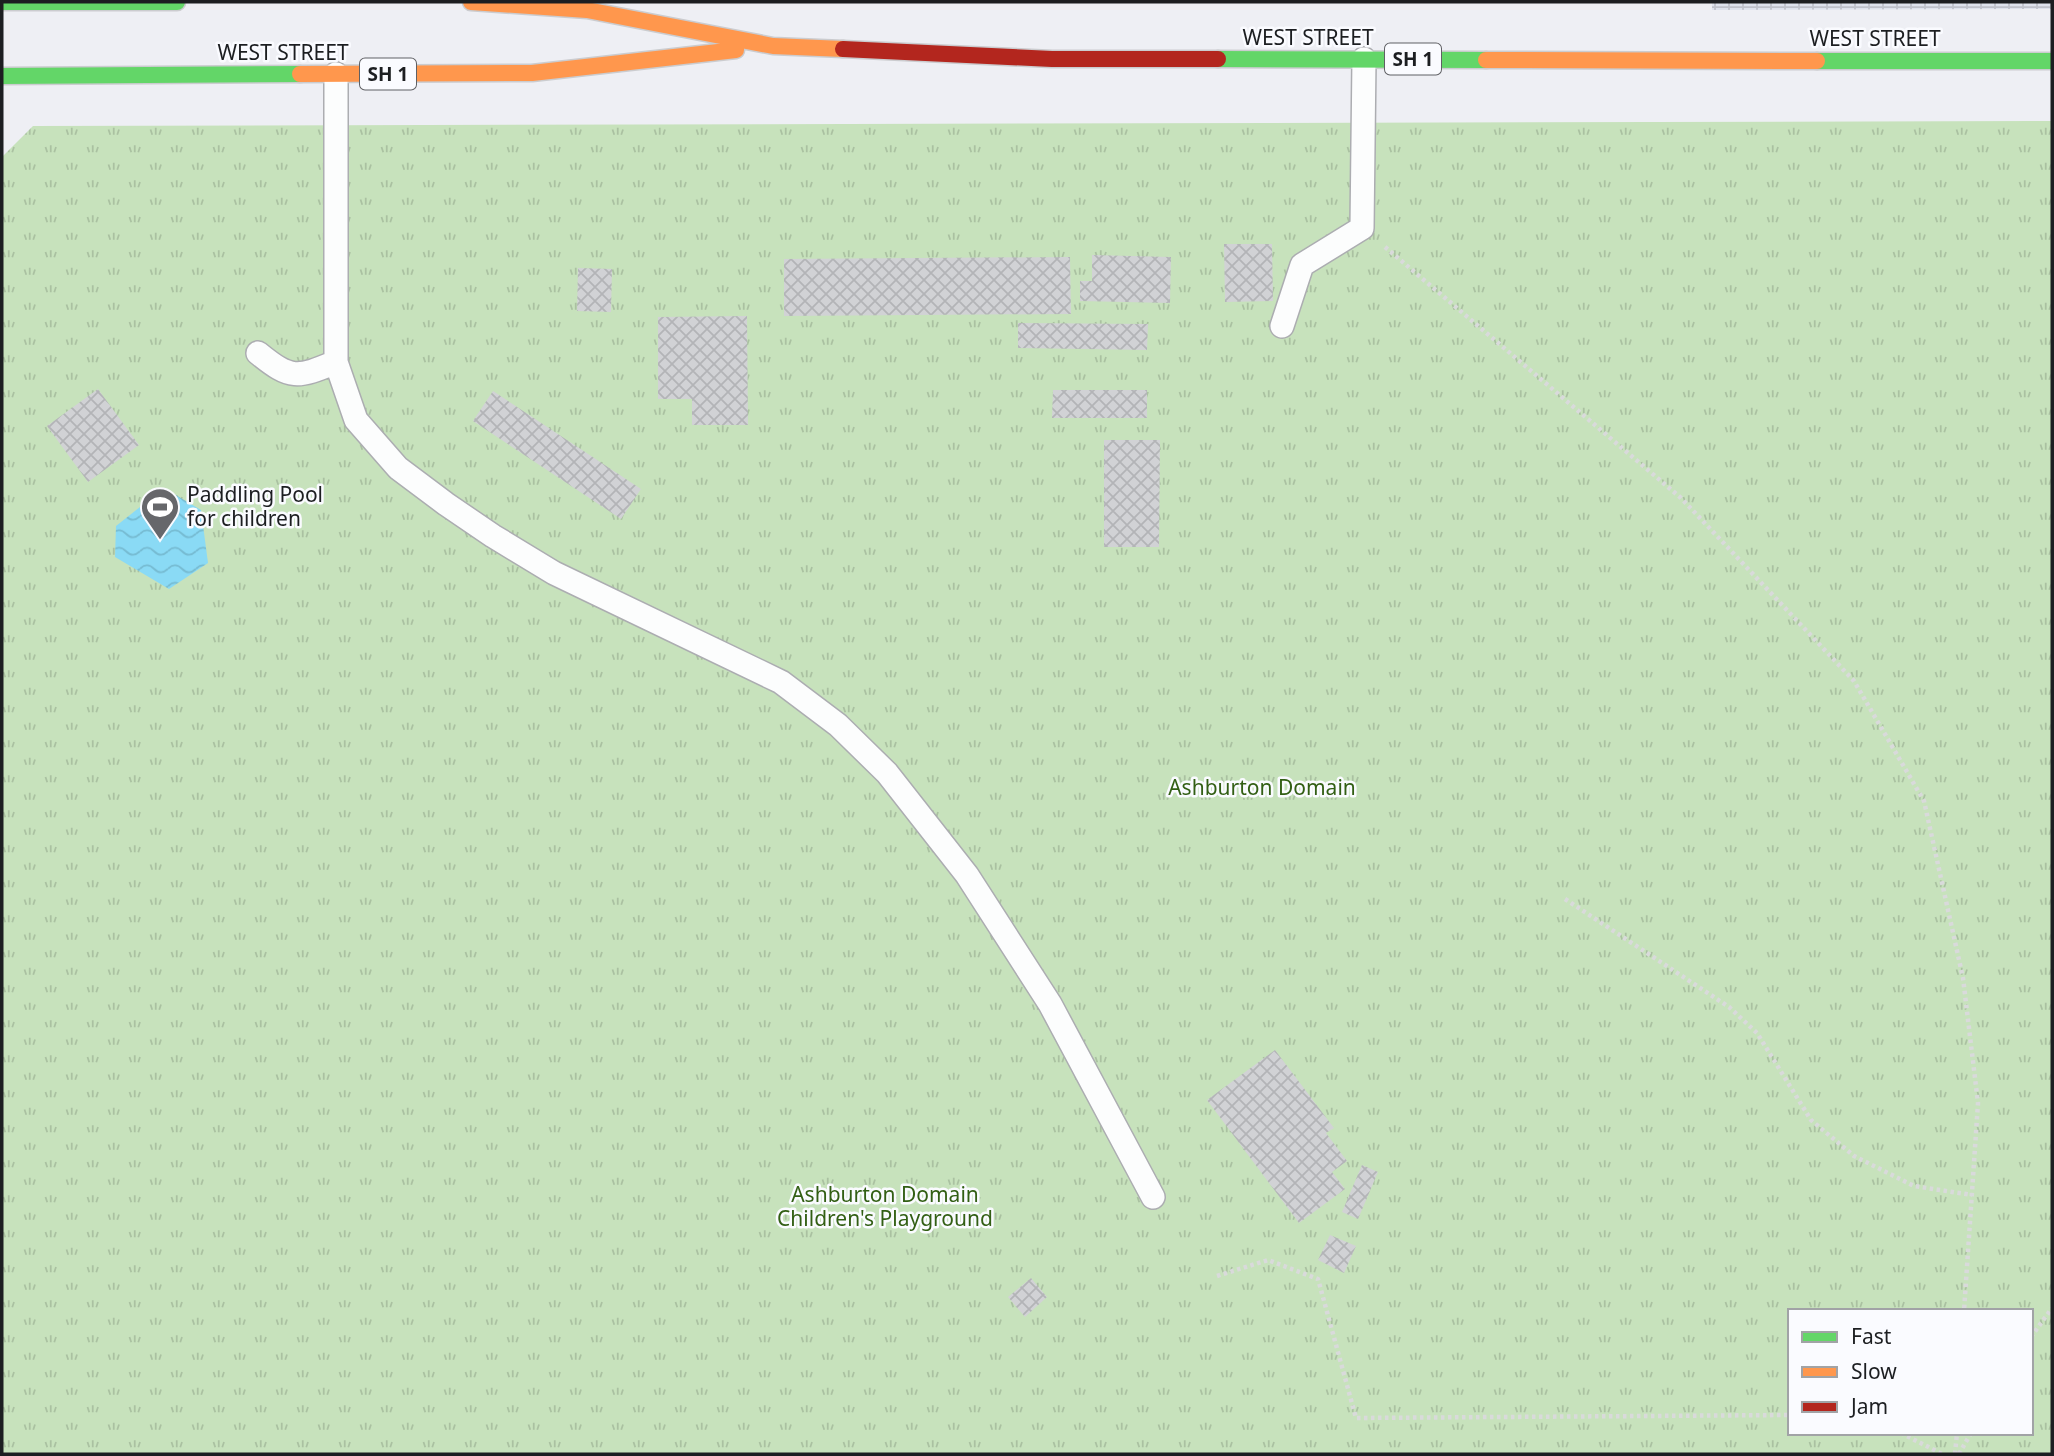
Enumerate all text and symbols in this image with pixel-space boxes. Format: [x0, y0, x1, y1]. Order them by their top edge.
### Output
street label: WEST STREET [1242, 23, 1374, 51]
street label: WEST STREET [1809, 24, 1941, 52]
street label: WEST STREET [217, 38, 349, 66]
road number: SH 1 [1385, 44, 1441, 74]
road number: SH 1 [360, 58, 416, 90]
place label: Paddling Pool for children [187, 480, 323, 532]
sports icon: Paddling Pool for children [139, 486, 181, 541]
park label: Ashburton Domain [1168, 773, 1356, 801]
park label: Ashburton Domain Children's Playground [777, 1180, 993, 1232]
legend [1788, 1309, 2033, 1435]
text: Fast [1851, 1322, 1892, 1350]
text: Slow [1851, 1357, 1897, 1385]
text: Jam [1849, 1392, 1888, 1420]

